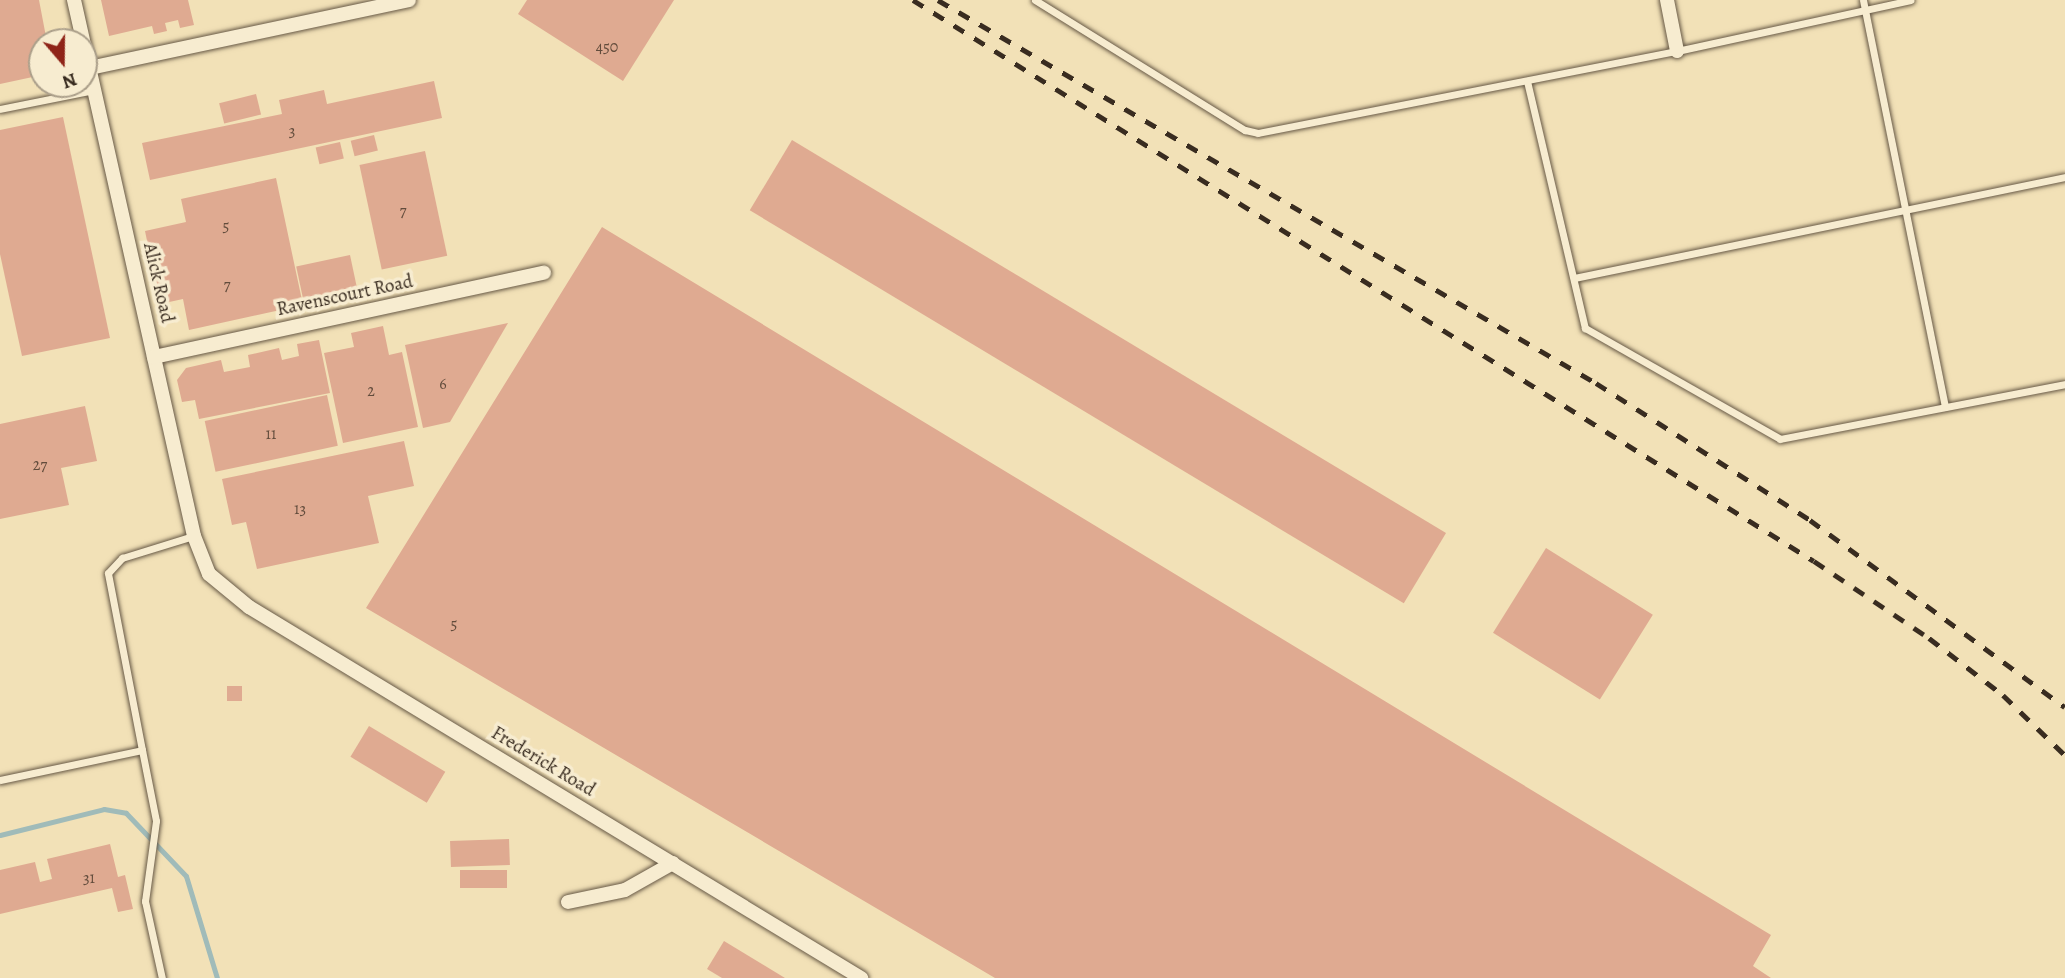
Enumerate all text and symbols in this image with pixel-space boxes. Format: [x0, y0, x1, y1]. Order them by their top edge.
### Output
north arrow [28, 28, 98, 98]
house number: 450 [596, 37, 618, 57]
text: N [59, 66, 80, 95]
house number: 3 [289, 121, 295, 141]
house number: 7 [400, 201, 406, 221]
house number: 5 [223, 216, 229, 236]
street label: Alick Road [138, 241, 178, 325]
street label: Ravenscourt Road [275, 270, 415, 322]
house number: 7 [224, 275, 230, 295]
house number: 6 [439, 374, 447, 394]
house number: 2 [367, 381, 375, 401]
house number: 11 [266, 424, 276, 444]
house number: 27 [33, 455, 47, 475]
house number: 13 [294, 499, 306, 519]
house number: 5 [451, 614, 457, 634]
street label: Frederick Road [487, 722, 599, 802]
house number: 31 [83, 868, 95, 888]

